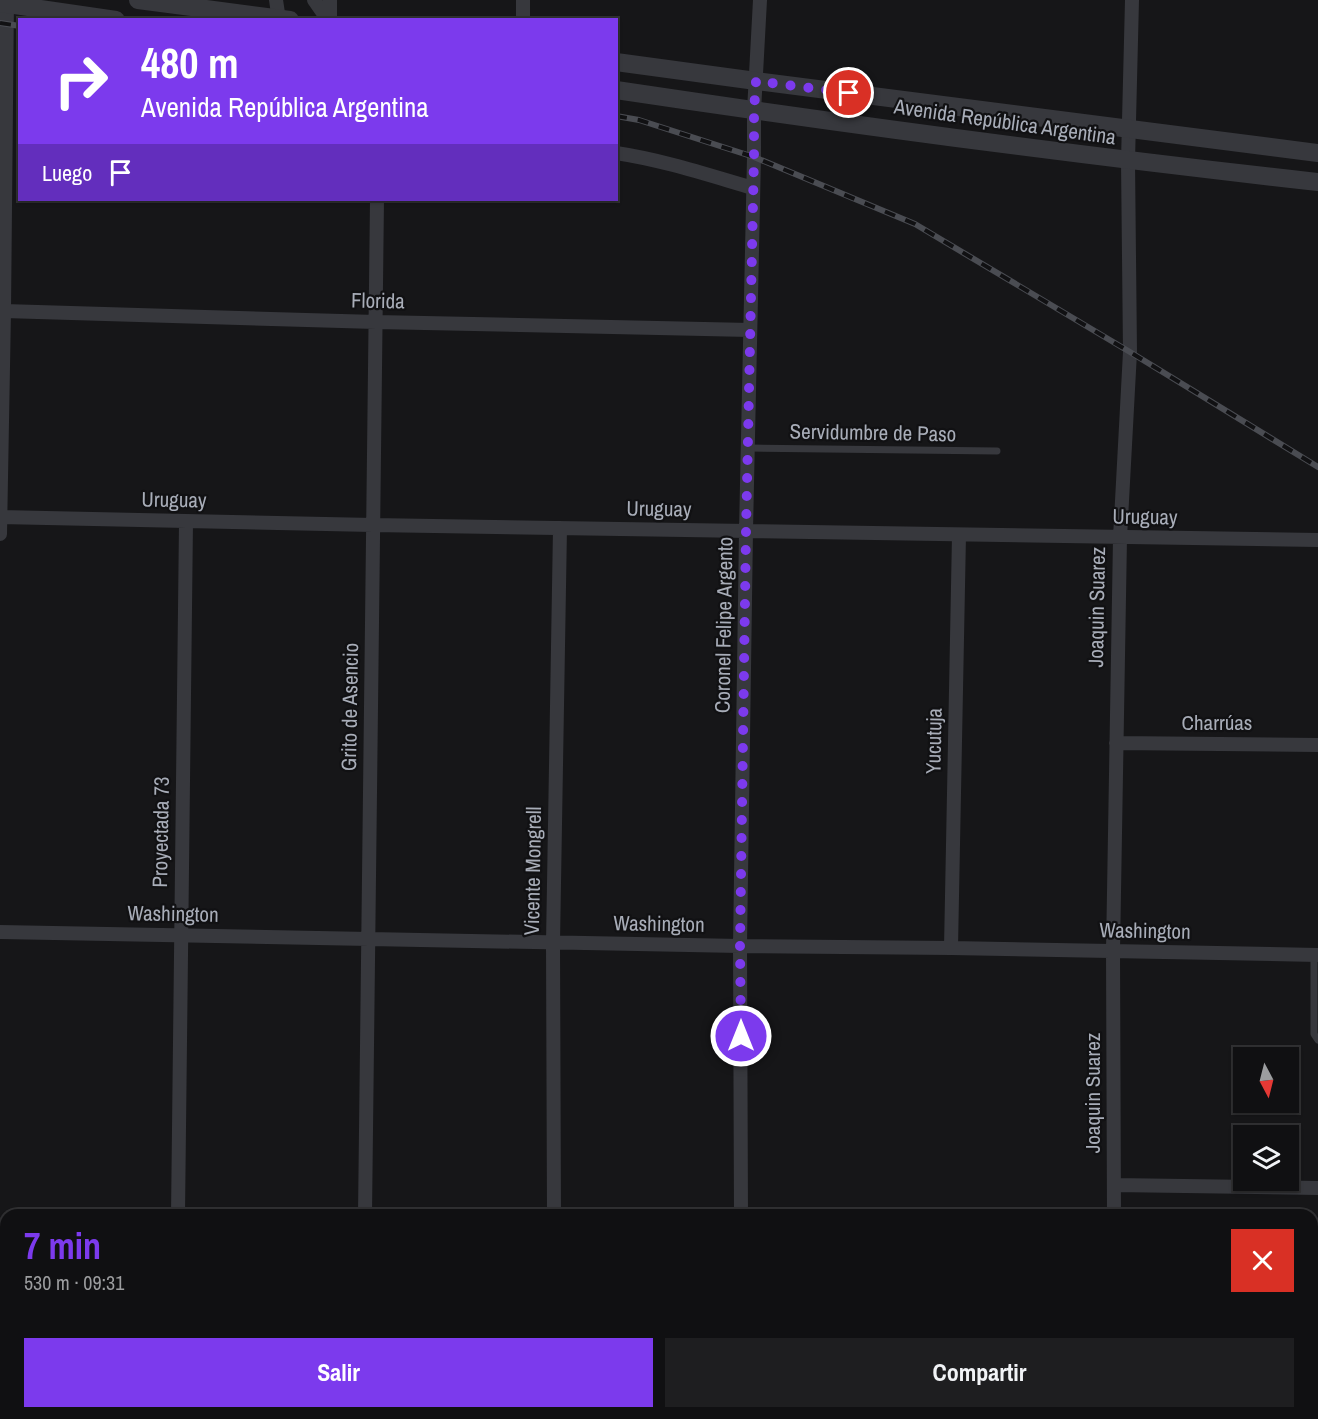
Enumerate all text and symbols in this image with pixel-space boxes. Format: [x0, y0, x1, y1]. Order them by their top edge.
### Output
text: 480 m [141, 35, 239, 91]
icon: right [42, 42, 120, 120]
pin [823, 67, 874, 118]
icon: arrive [832, 76, 865, 109]
text: Avenida República Argentina [141, 89, 429, 125]
street label: Avenida República Argentina [891, 91, 1118, 151]
icon: arrive [104, 156, 137, 189]
text: Luego [42, 158, 92, 188]
street label: Florida [351, 286, 405, 315]
street label: Servidumbre de Paso [789, 417, 957, 448]
street label: Uruguay [141, 484, 207, 515]
street label: Uruguay [626, 493, 692, 524]
street label: Uruguay [1112, 501, 1178, 532]
street label: Coronel Felipe Argento [707, 537, 740, 713]
street label: Joaquin Suarez [1081, 546, 1112, 668]
street label: Grito de Asencio [334, 643, 365, 771]
street label: Yucutuja [918, 707, 949, 774]
street label: Charrúas [1182, 708, 1252, 737]
street label: Proyectada 73 [145, 776, 176, 888]
street label: Vicente Mongrell [517, 806, 548, 936]
street label: Washington [127, 898, 219, 929]
street label: Washington [613, 908, 705, 939]
street label: Washington [1099, 915, 1191, 946]
position arrow [709, 1004, 773, 1068]
street label: Joaquin Suarez [1078, 1032, 1107, 1153]
north arrow [1233, 1047, 1299, 1113]
map controls [1233, 1047, 1299, 1191]
button: layers [1233, 1125, 1299, 1191]
text: 7 min [24, 1222, 101, 1270]
button: close [1231, 1229, 1294, 1292]
text: 530 m · 09:31 [24, 1269, 124, 1296]
button: Salir [24, 1338, 653, 1407]
button: Compartir [665, 1338, 1294, 1407]

